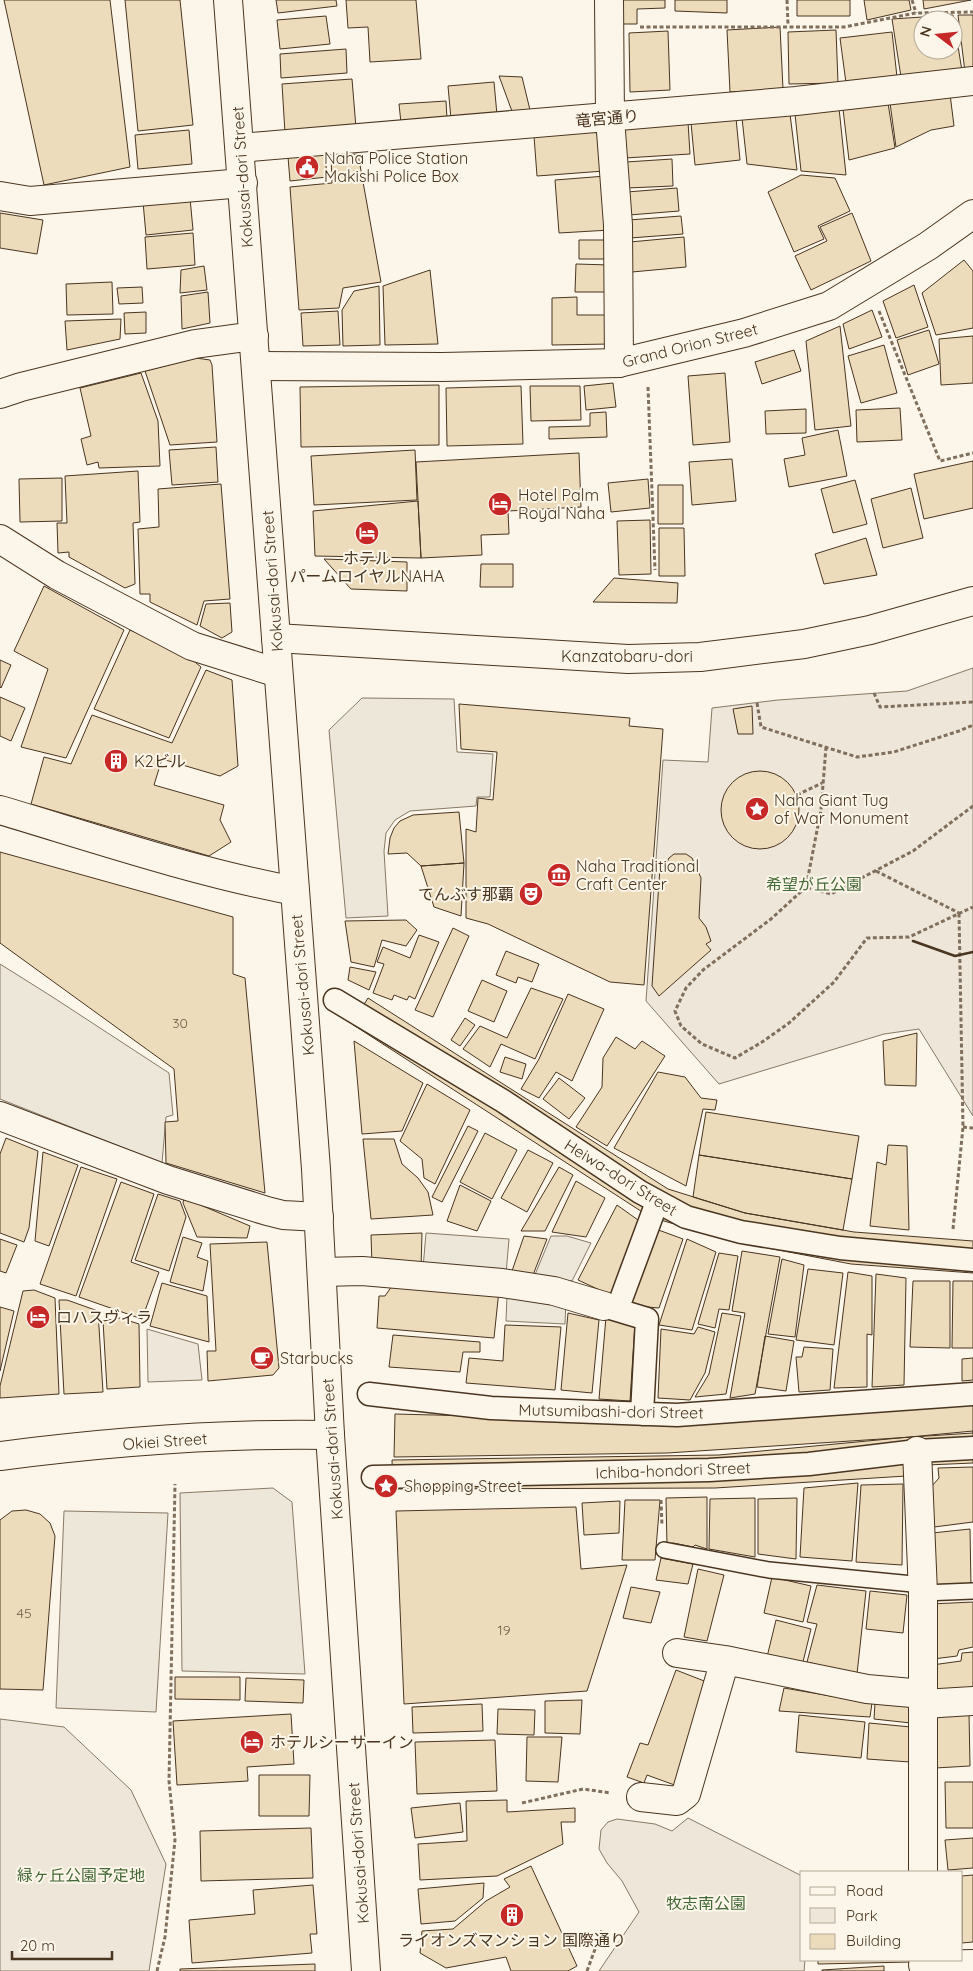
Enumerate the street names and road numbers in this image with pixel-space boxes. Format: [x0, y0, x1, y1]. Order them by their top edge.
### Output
street label: 竜宮通り [574, 105, 640, 131]
street label: Kokusai-dori Street [227, 106, 257, 248]
street label: Grand Orion Street [620, 318, 760, 372]
street label: Kokusai-dori Street [257, 510, 287, 652]
street label: Kanzatobaru-dori [561, 646, 693, 666]
street label: Kokusai-dori Street [286, 914, 318, 1056]
street label: Heiwa-dori Street [561, 1134, 681, 1220]
street label: Kokusai-dori Street [317, 1378, 347, 1520]
street label: Mutsumibashi-dori Street [518, 1399, 704, 1423]
street label: Okiei Street [122, 1428, 208, 1454]
street label: Ichiba-hondori Street [595, 1457, 751, 1483]
street label: Kokusai-dori Street [343, 1782, 373, 1924]

